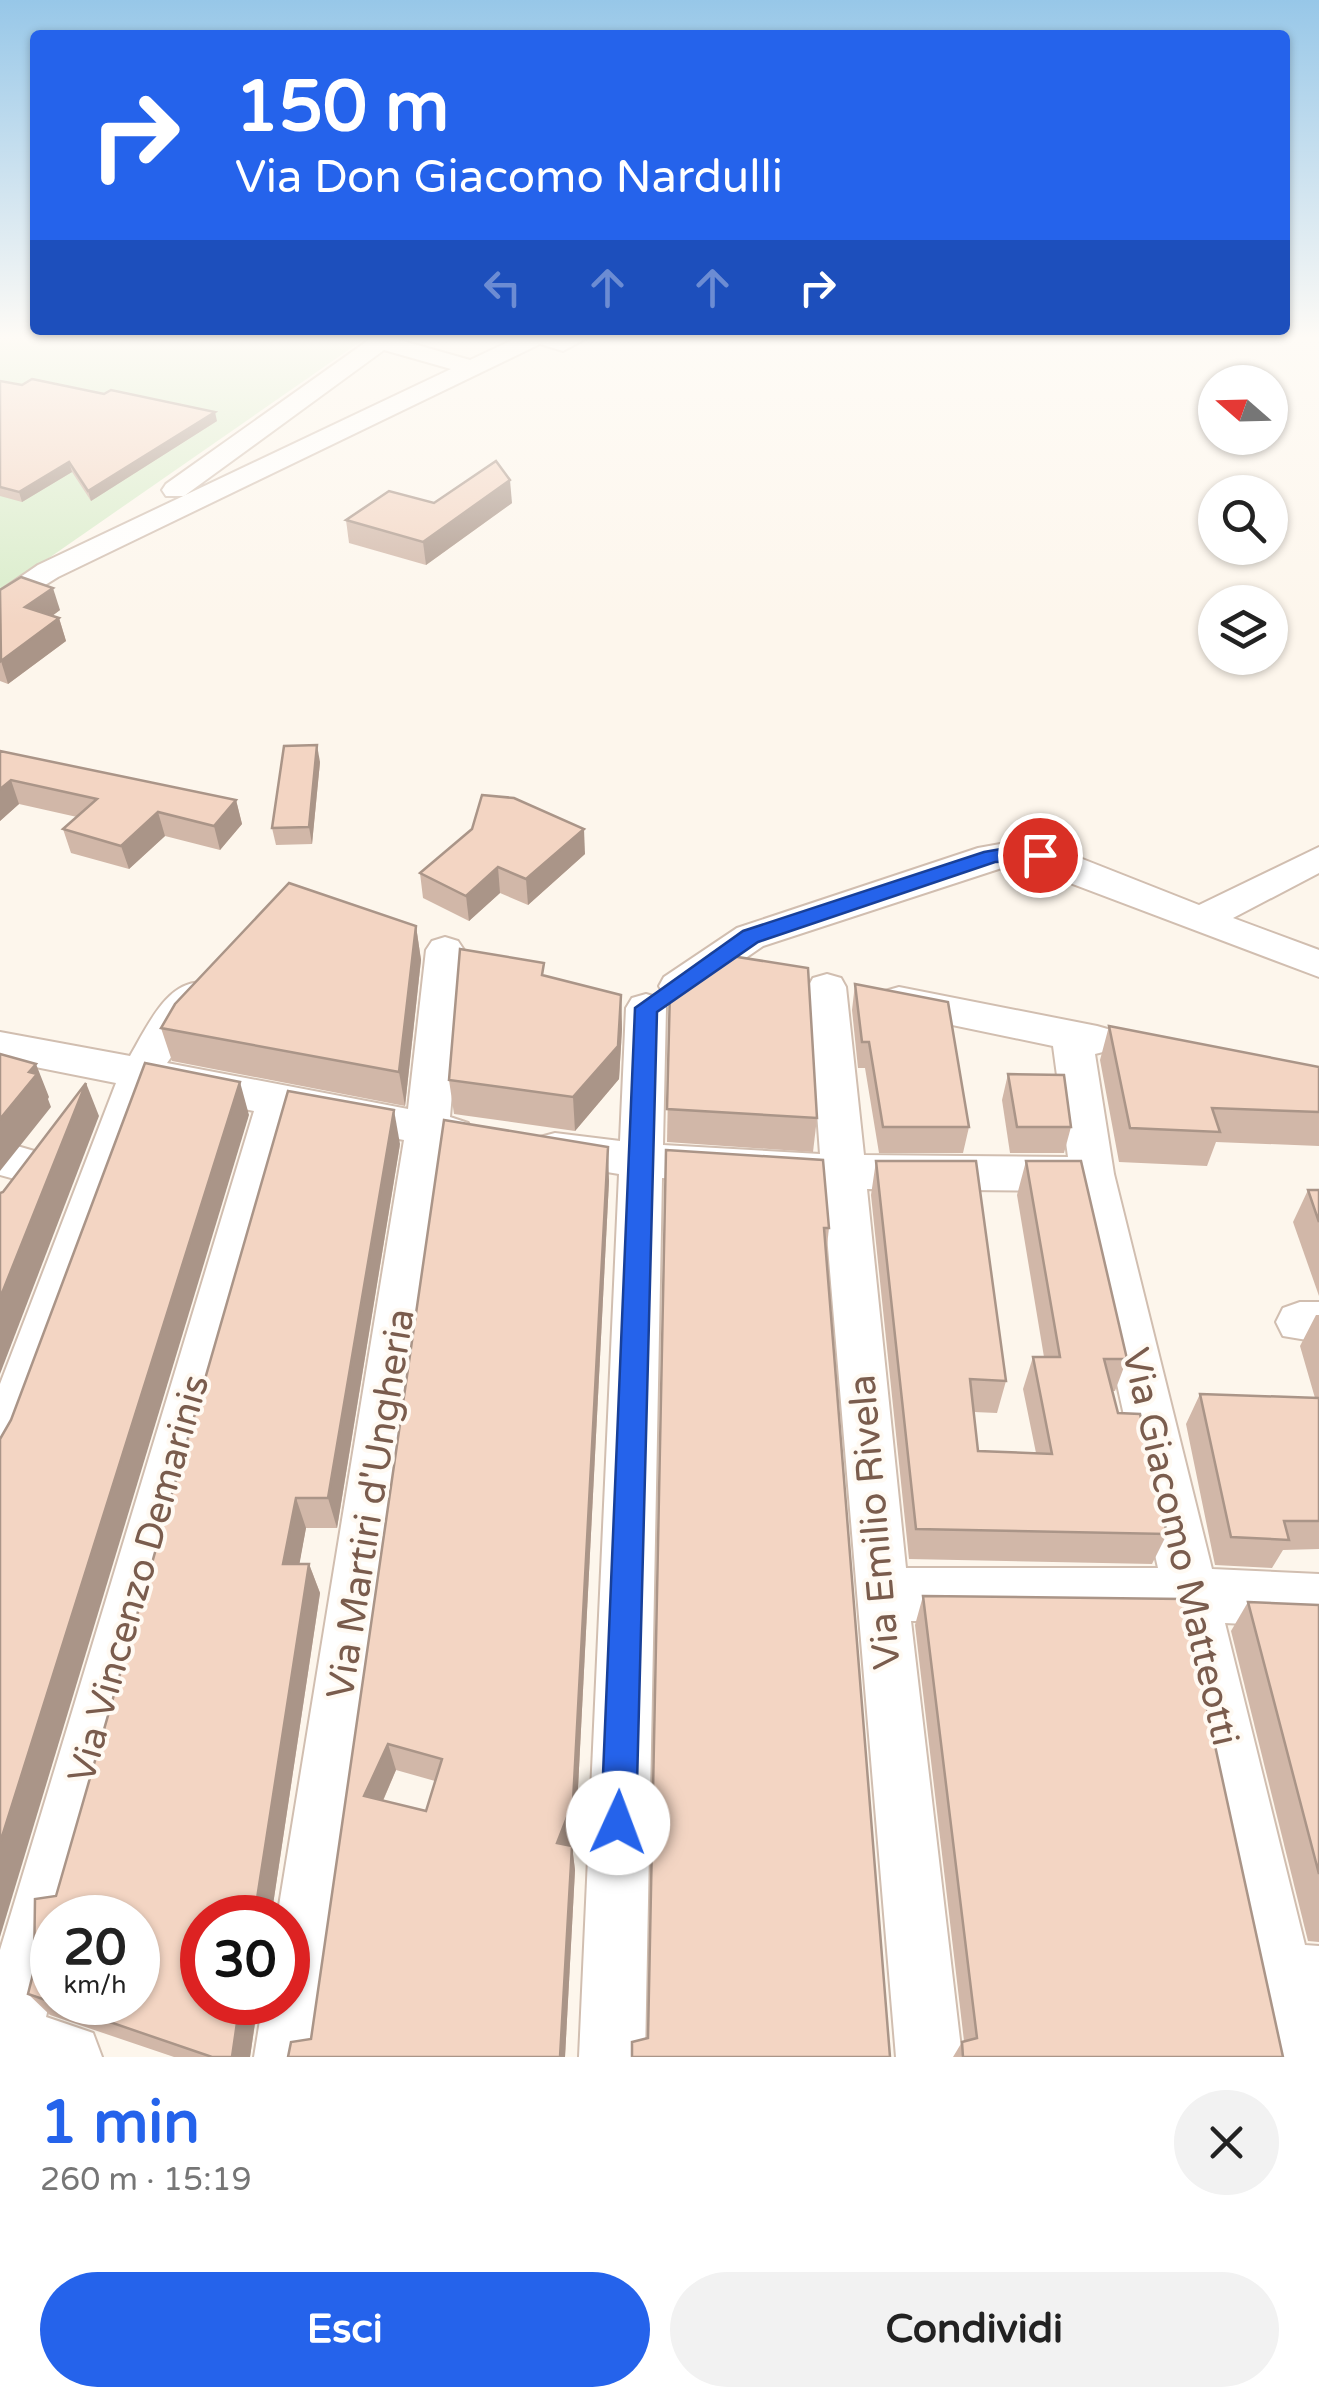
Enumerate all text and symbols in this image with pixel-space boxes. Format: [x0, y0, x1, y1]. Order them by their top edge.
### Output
text: 150 m [235, 66, 449, 150]
icon: right [70, 70, 200, 200]
text: Via Don Giacomo Nardulli [235, 151, 783, 205]
icon: left [475, 260, 530, 315]
icon: ahead [580, 260, 635, 315]
icon: ahead [685, 260, 740, 315]
icon: right [790, 260, 845, 315]
north arrow [1198, 365, 1288, 455]
map controls [1198, 365, 1288, 675]
button: search [1198, 475, 1288, 565]
button: layers [1198, 585, 1288, 675]
pin [998, 813, 1083, 898]
icon: arrive [1013, 828, 1068, 883]
street label: Via Martiri d'Ungheria [317, 1305, 425, 1703]
street label: Via Giacomo Matteotti [1112, 1344, 1248, 1750]
street label: Via Vincenzo Demarinis [59, 1370, 219, 1788]
street label: Via Emilio Rivela [839, 1373, 911, 1671]
position arrow [566, 1771, 670, 1875]
speed limit sign: 30 [180, 1895, 310, 2025]
text: 20 [64, 1918, 126, 1978]
text: km/h [64, 1970, 126, 2000]
text: 1 min [40, 2087, 200, 2159]
button: close [1174, 2090, 1279, 2195]
text: 260 m · 15:19 [40, 2161, 252, 2199]
button: Esci [40, 2272, 650, 2387]
button: Condividi [670, 2272, 1279, 2387]

